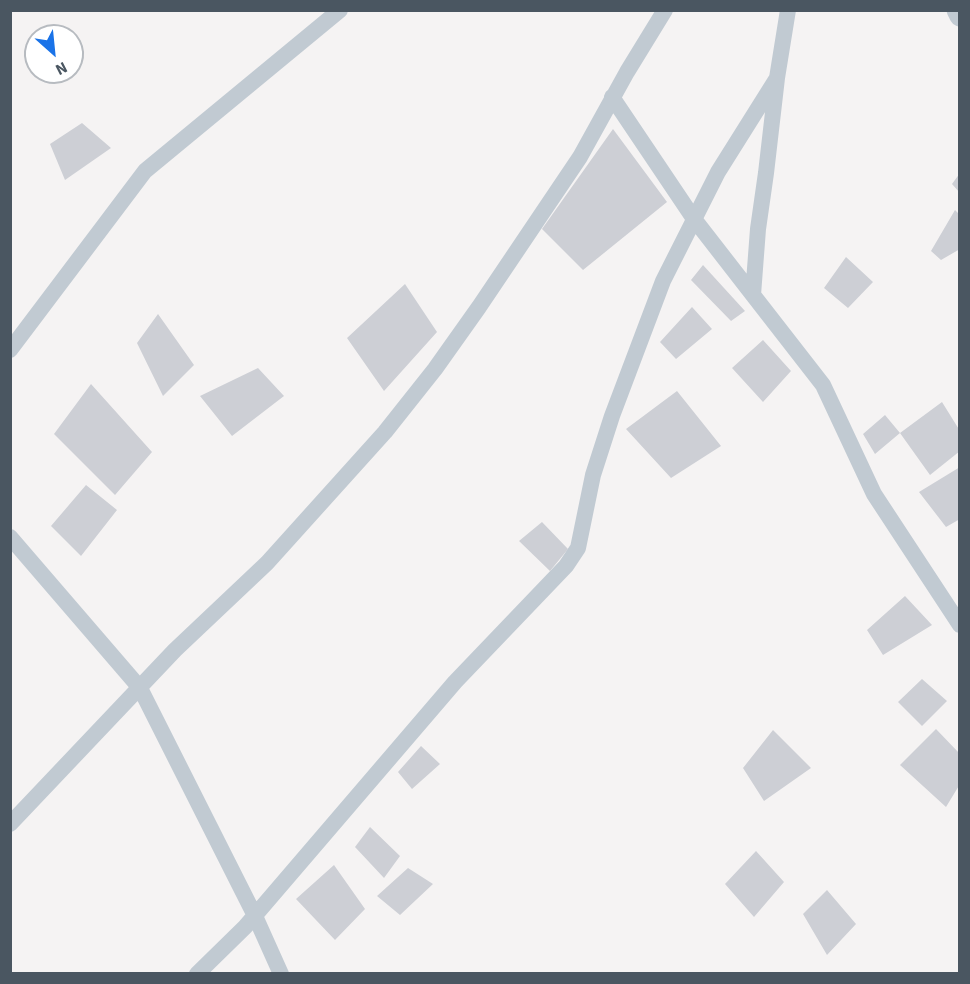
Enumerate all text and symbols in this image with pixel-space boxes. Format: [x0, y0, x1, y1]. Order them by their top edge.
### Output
north arrow [24, 24, 84, 84]
text: N [52, 56, 71, 80]

